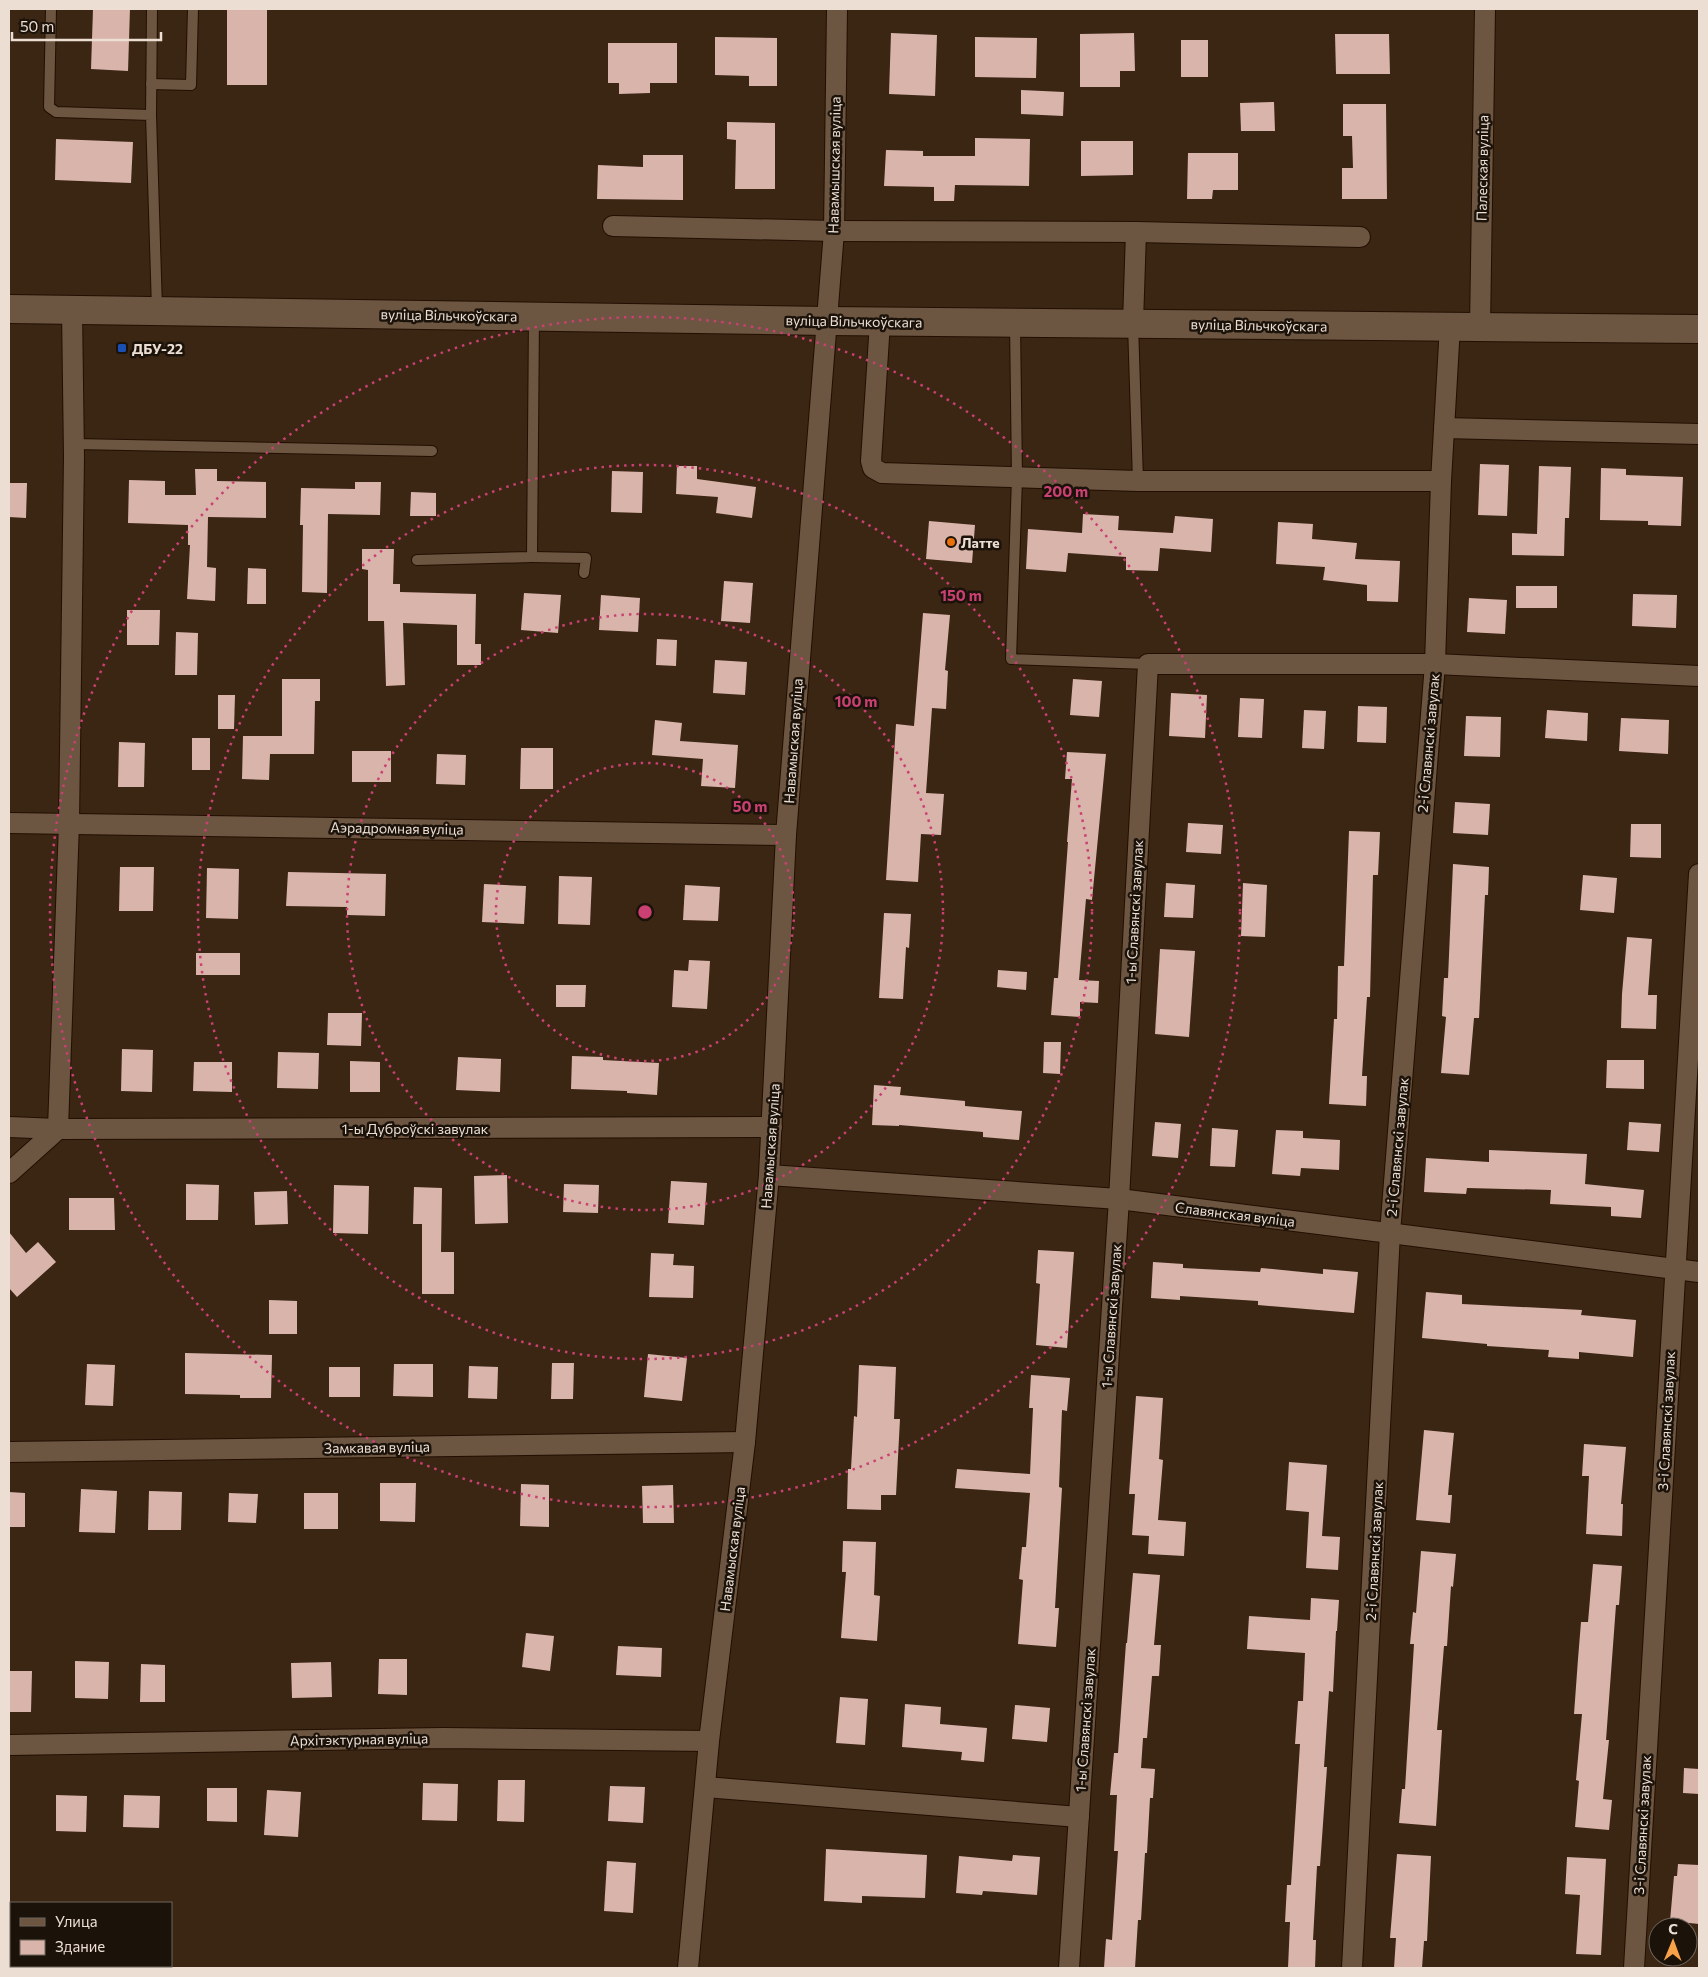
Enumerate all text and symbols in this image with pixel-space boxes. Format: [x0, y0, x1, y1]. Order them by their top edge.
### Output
scale bar [12, 10, 161, 42]
text: 50 m [20, 17, 54, 35]
street label: Навамышская вуліца [824, 96, 844, 234]
street label: Палеская вуліца [1473, 115, 1491, 221]
street label: вуліца Вільчкоўскага [381, 305, 517, 325]
street label: вуліца Вільчкоўскага [786, 311, 922, 331]
street label: вуліца Вільчкоўскага [1191, 315, 1327, 335]
place label: ДБУ-22 [132, 340, 183, 357]
marker: ДБУ-22 [116, 342, 128, 354]
text: 200 m [1044, 482, 1088, 500]
place label: Латте [961, 534, 1000, 551]
marker: Латте [945, 536, 957, 548]
text: 150 m [940, 586, 982, 604]
street label: 2-і Славянскі завулак [1413, 672, 1443, 813]
street label: Навамыская вуліца [780, 678, 806, 804]
text: 100 m [835, 692, 877, 710]
text: 50 m [733, 797, 767, 815]
street label: Аэрадромная вуліца [330, 818, 464, 838]
street label: 1-ы Славянскі завулак [1122, 839, 1146, 984]
centre of rings [636, 903, 654, 921]
street label: 2-і Славянскі завулак [1382, 1076, 1412, 1217]
street label: Навамыская вуліца [757, 1083, 783, 1209]
street label: 1-ы Дуброўскі завулак [342, 1120, 489, 1137]
street label: Славянская вуліца [1174, 1198, 1296, 1230]
street label: 1-ы Славянскі завулак [1097, 1243, 1125, 1388]
street label: 3-і Славянскі завулак [1654, 1350, 1678, 1491]
street label: Замкавая вуліца [324, 1438, 430, 1456]
street label: 2-і Славянскі завулак [1362, 1480, 1386, 1621]
street label: Навамыская вуліца [716, 1486, 748, 1612]
street label: 1-ы Славянскі завулак [1071, 1647, 1099, 1792]
street label: Архітэктурная вуліца [290, 1729, 428, 1749]
street label: 3-і Славянскі завулак [1630, 1754, 1654, 1895]
legend [10, 1902, 172, 1967]
text: Улица [55, 1912, 97, 1930]
north arrow [1648, 1917, 1698, 1967]
text: С [1668, 1920, 1678, 1937]
text: Здание [55, 1937, 105, 1955]

